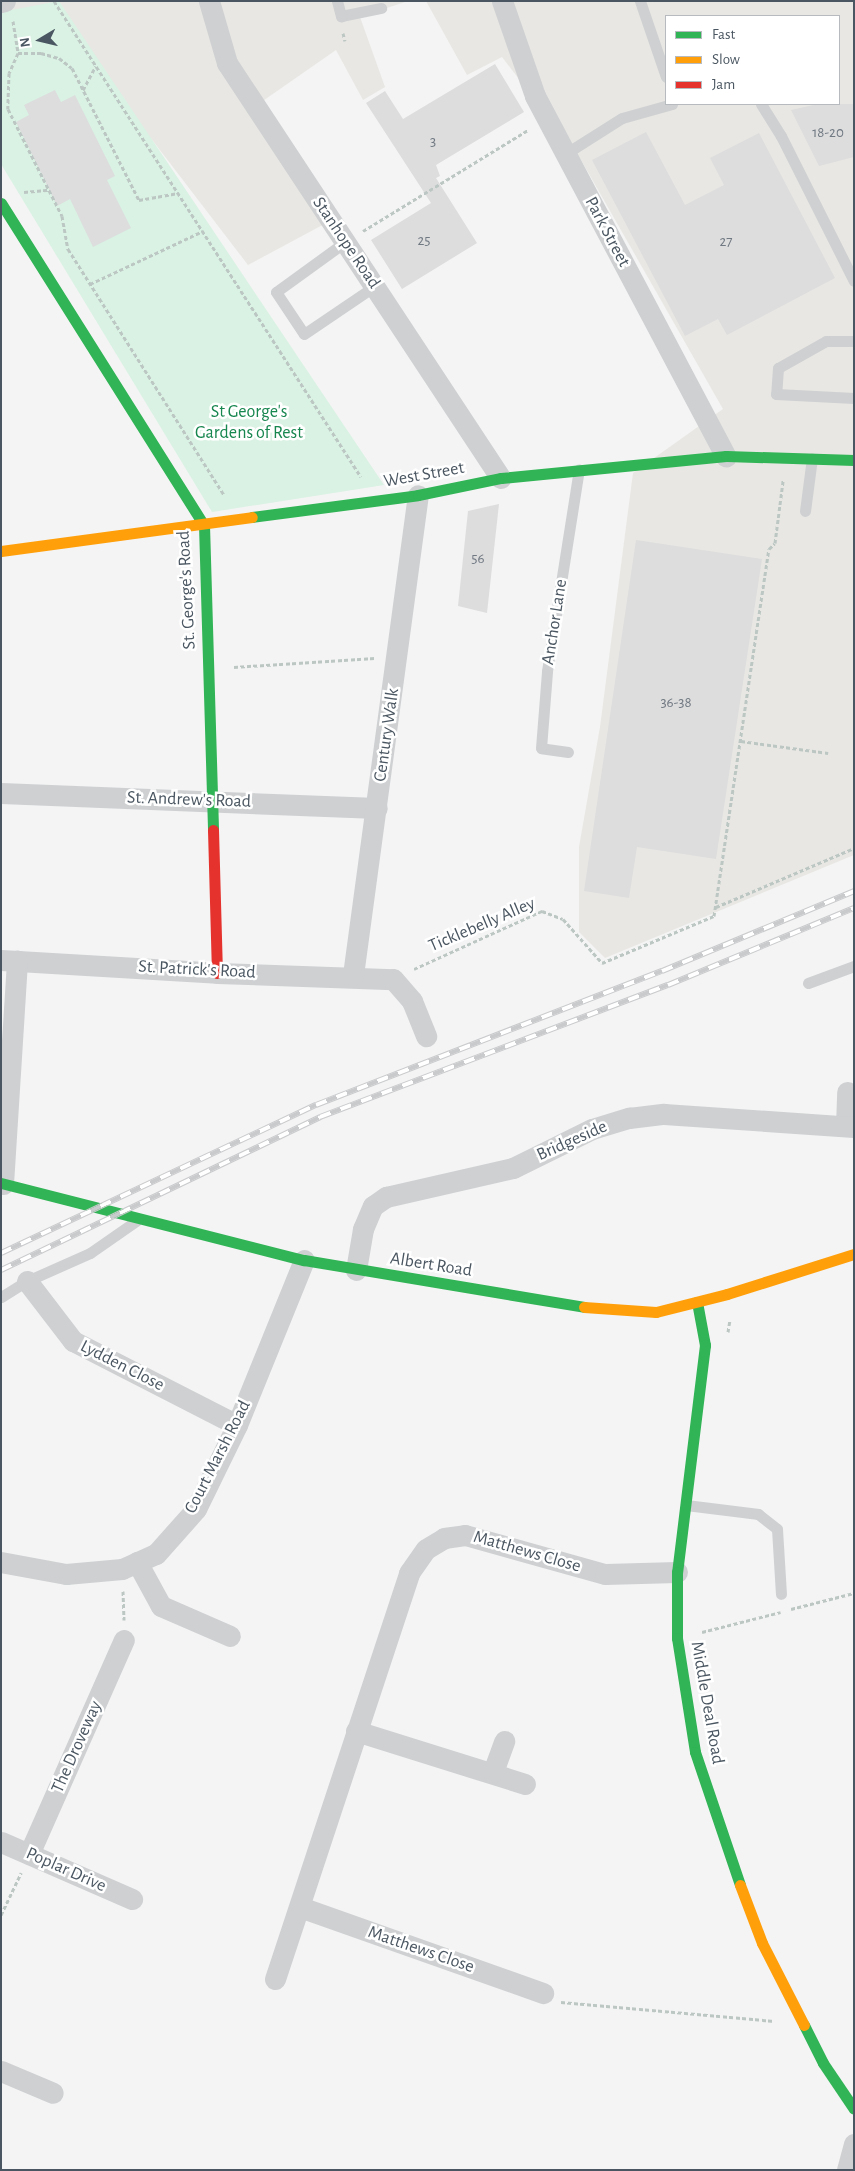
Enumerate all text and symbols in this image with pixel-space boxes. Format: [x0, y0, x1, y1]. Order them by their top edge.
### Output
north arrow [15, 15, 65, 65]
legend [665, 15, 840, 105]
text: Fast [712, 27, 735, 42]
text: N [18, 36, 33, 48]
text: Slow [712, 52, 740, 67]
text: Jam [712, 77, 735, 92]
house number: 18-20 [812, 124, 844, 142]
house number: 3 [430, 133, 436, 151]
street label: Stanhope Road [307, 193, 385, 293]
street label: Park Street [580, 193, 634, 271]
house number: 25 [417, 232, 431, 250]
house number: 27 [719, 233, 733, 251]
park label: St George's Gardens of Rest [195, 402, 303, 444]
street label: West Street [382, 457, 466, 493]
street label: St. George's Road [173, 530, 201, 650]
house number: 56 [471, 550, 485, 568]
street label: Anchor Lane [538, 578, 572, 666]
street label: Century Walk [370, 687, 404, 783]
house number: 36-38 [660, 694, 692, 712]
street label: St. Andrew's Road [127, 787, 251, 813]
street label: Ticklebelly Alley [426, 893, 538, 957]
street label: St. Patrick's Road [138, 956, 256, 984]
street label: Bridgeside [533, 1116, 611, 1166]
street label: Albert Road [388, 1248, 474, 1282]
street label: Lydden Close [76, 1336, 168, 1396]
street label: Court Marsh Road [180, 1397, 256, 1517]
street label: Matthews Close [471, 1526, 583, 1578]
street label: Middle Deal Road [686, 1640, 728, 1766]
street label: The Droveway [47, 1698, 107, 1796]
street label: Poplar Drive [23, 1843, 109, 1897]
street label: Matthews Close [365, 1922, 477, 1978]

